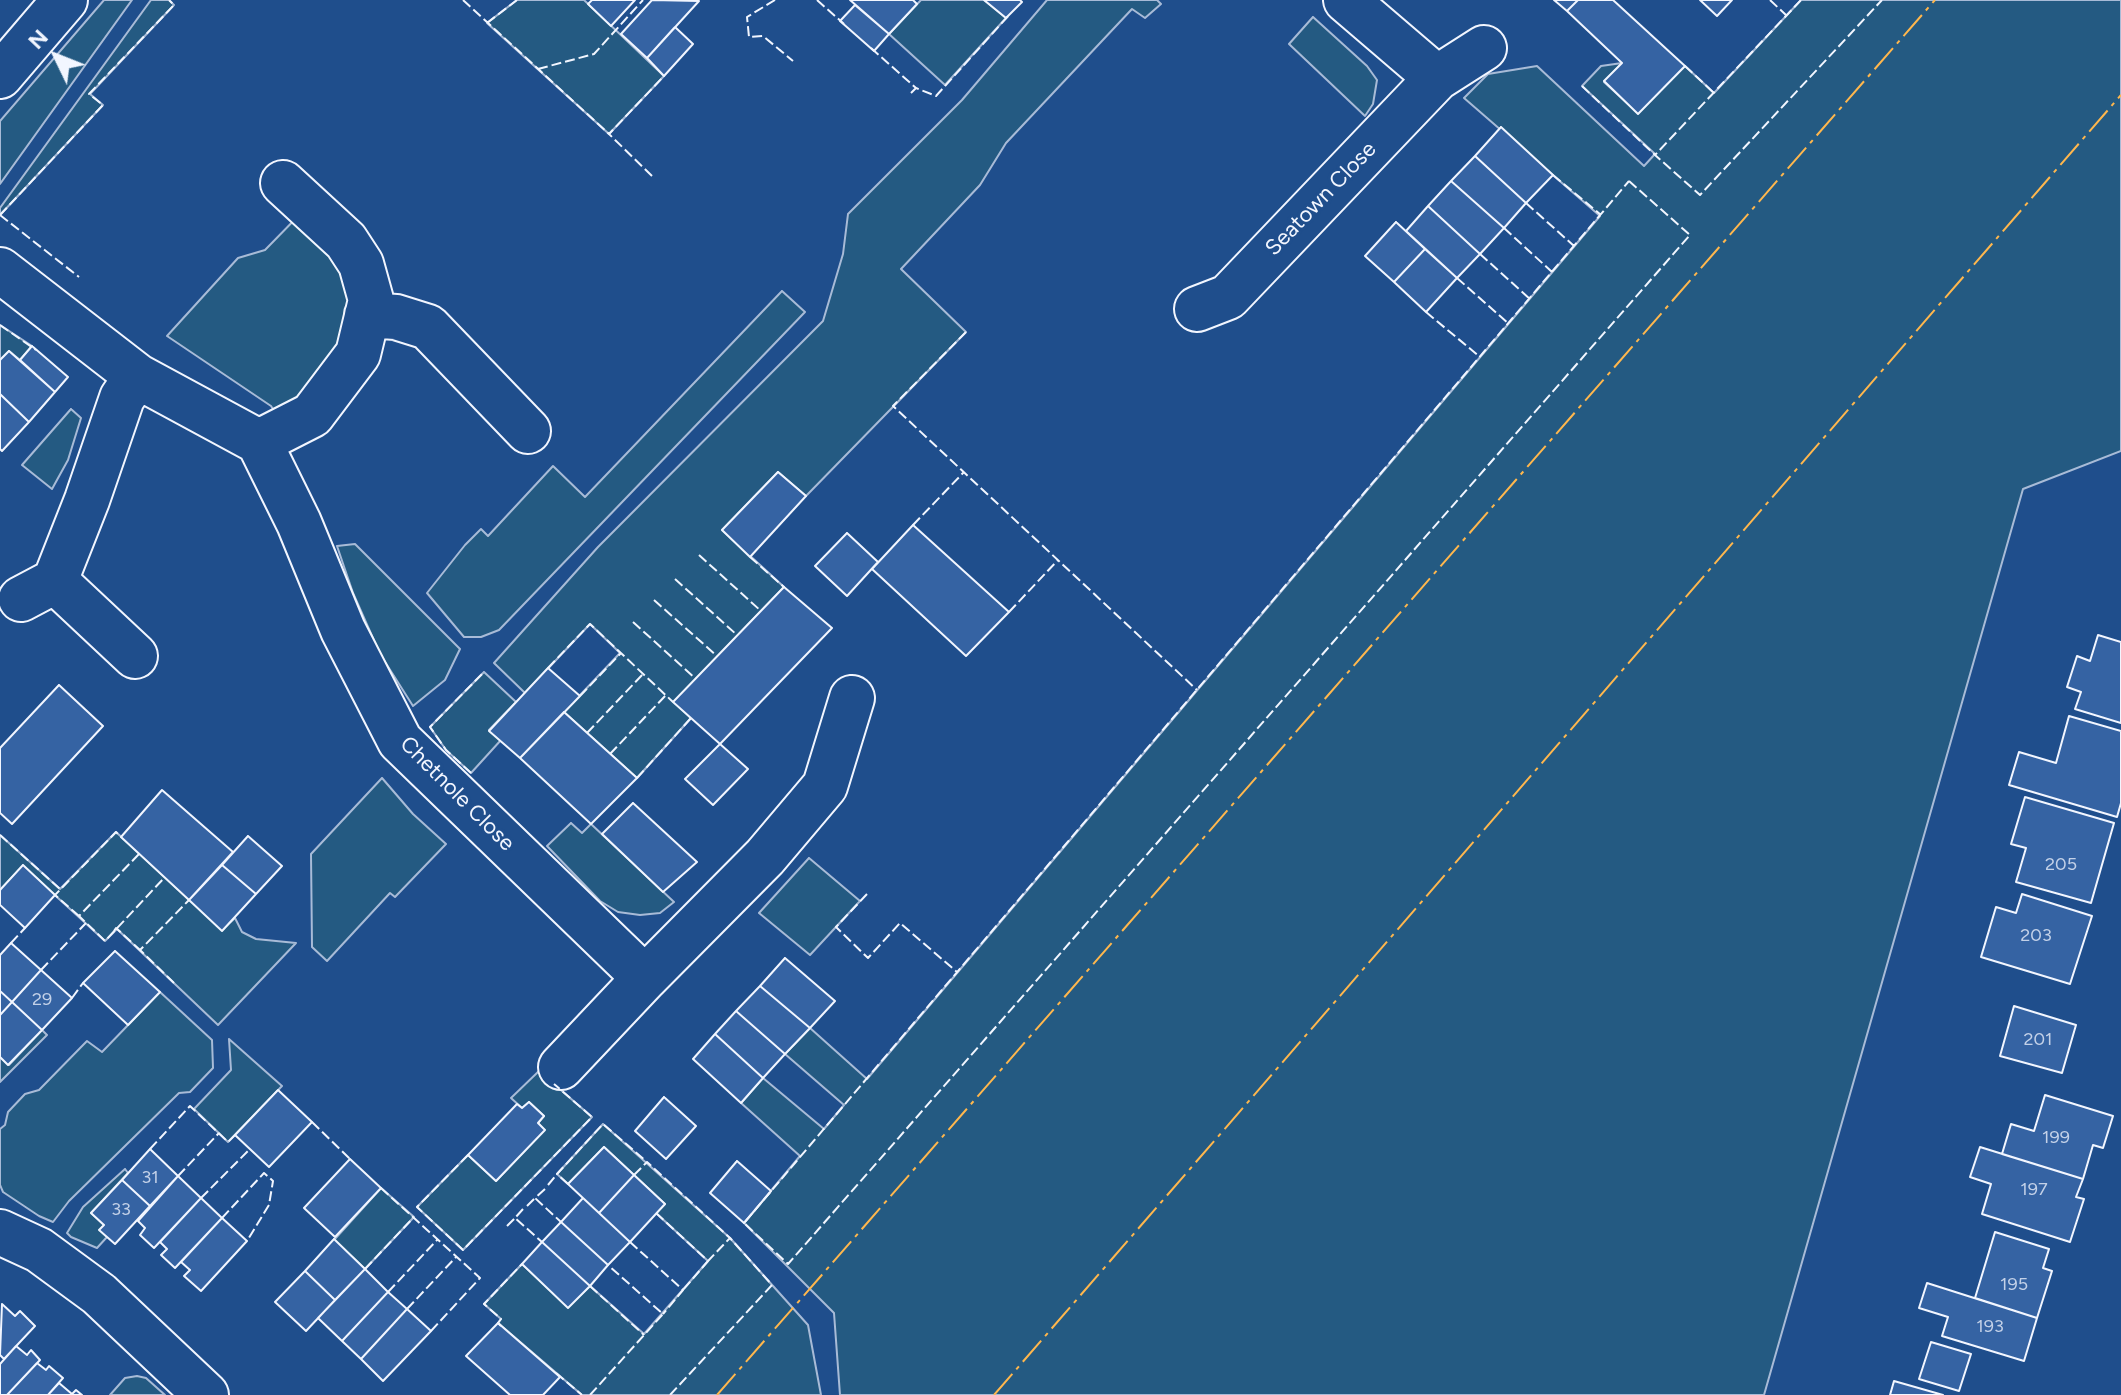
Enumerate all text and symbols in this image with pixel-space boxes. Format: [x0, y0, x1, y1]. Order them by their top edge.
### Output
north arrow [16, 16, 96, 96]
text: N [22, 24, 54, 55]
street label: Seatown Close [1260, 137, 1382, 261]
street label: Chetnole Close [394, 731, 520, 857]
house number: 205 [2045, 854, 2077, 876]
house number: 203 [2020, 925, 2052, 947]
house number: 29 [32, 989, 52, 1011]
house number: 201 [2023, 1029, 2053, 1051]
house number: 199 [2042, 1127, 2070, 1149]
house number: 31 [141, 1167, 159, 1189]
house number: 197 [2020, 1179, 2048, 1201]
house number: 33 [111, 1199, 131, 1221]
house number: 195 [2000, 1274, 2028, 1296]
house number: 193 [1976, 1316, 2004, 1338]

